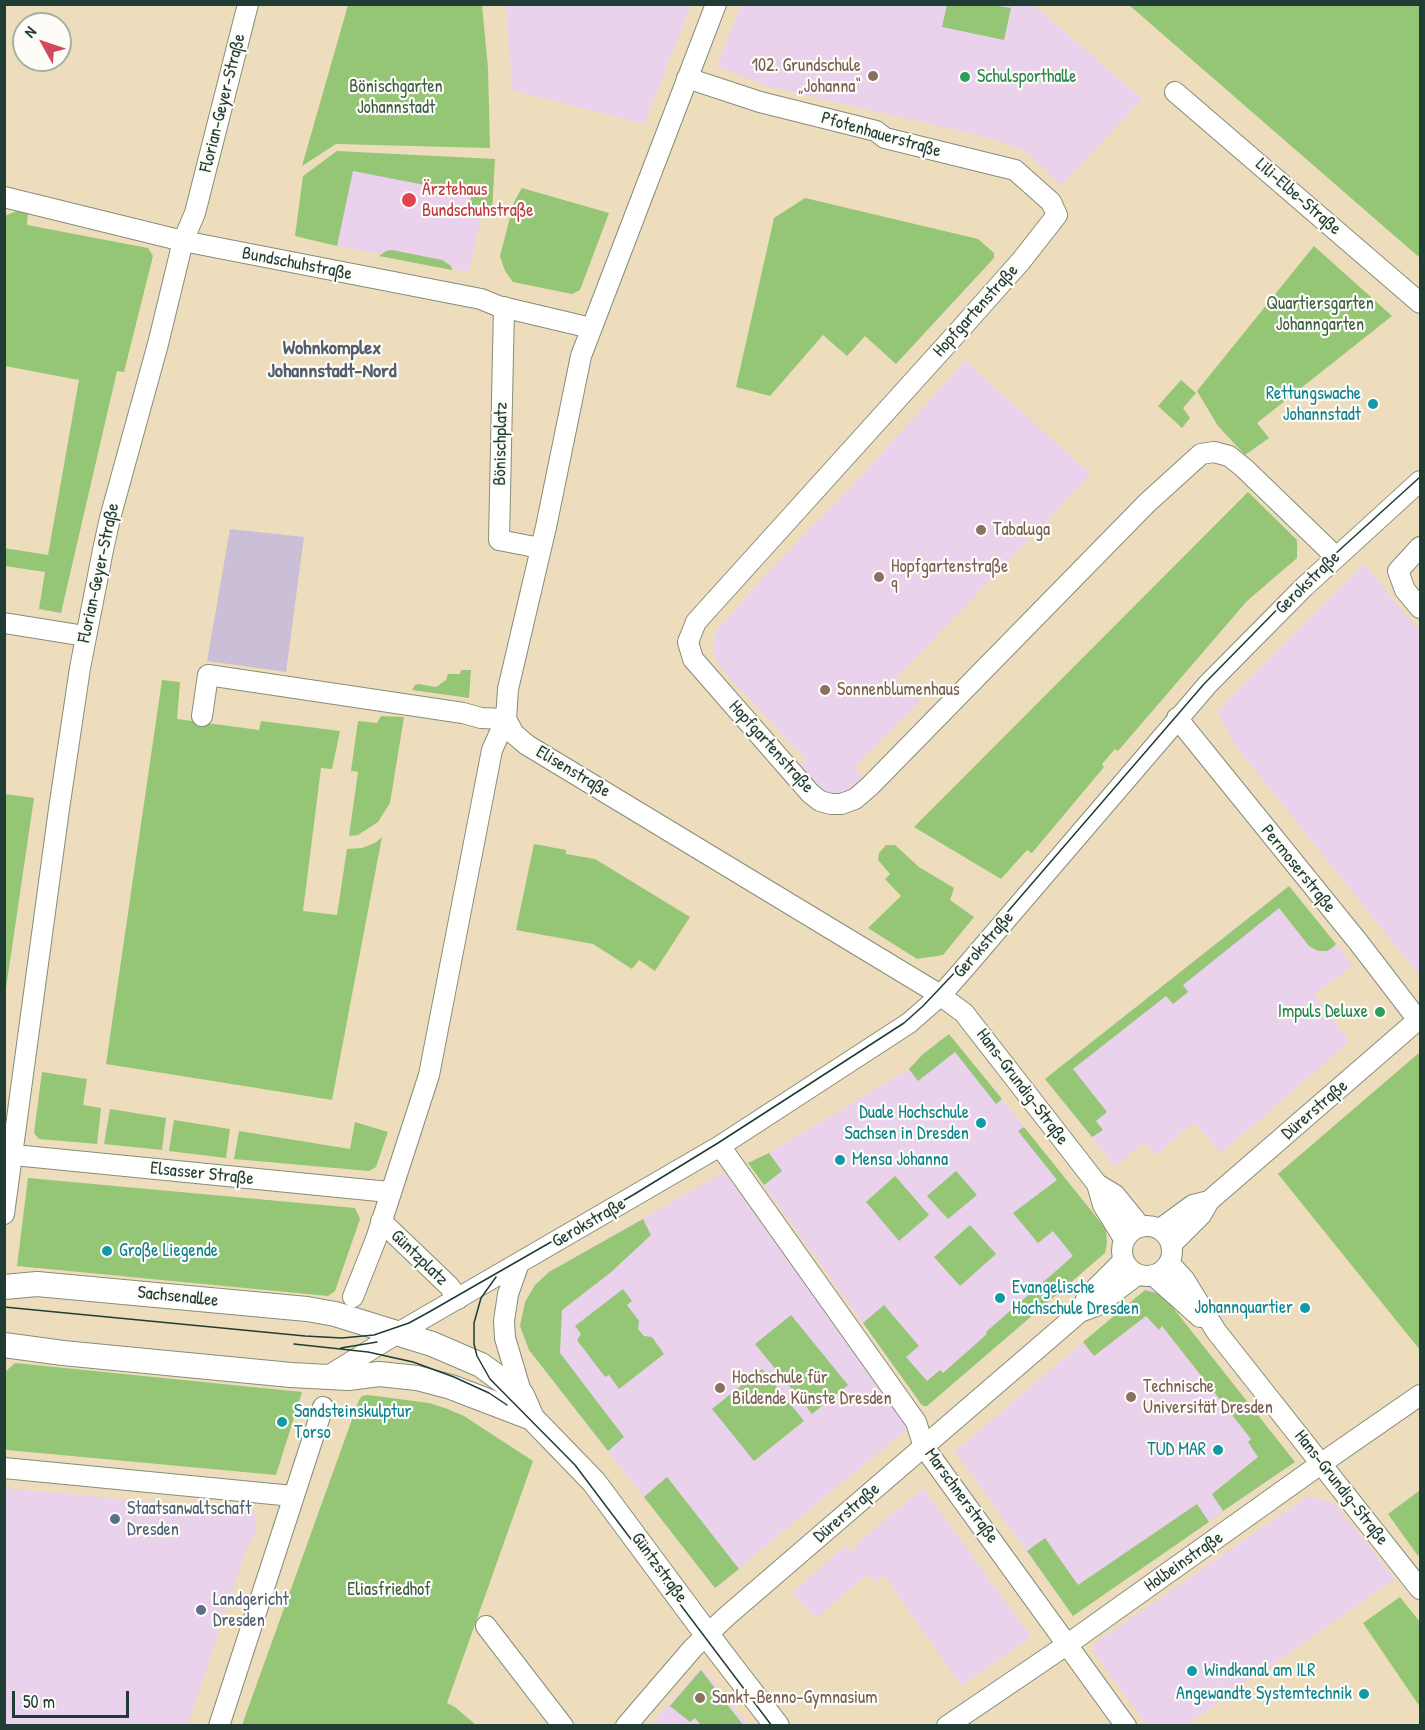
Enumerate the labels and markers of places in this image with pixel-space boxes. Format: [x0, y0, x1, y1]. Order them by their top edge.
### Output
place label: 102. Grundschule „Johanna“ [751, 55, 861, 98]
place label: Schulsporthalle [977, 66, 1076, 88]
marker: 102. Grundschule „Johanna“ [866, 69, 880, 83]
marker: Schulsporthalle [958, 70, 972, 84]
place label: Ärztehaus Bundschuhstraße [422, 179, 534, 222]
marker: Ärztehaus Bundschuhstraße [400, 191, 418, 209]
place label: Rettungswache Johannstadt [1266, 383, 1361, 426]
marker: Rettungswache Johannstadt [1366, 397, 1380, 411]
place label: Tabaluga [993, 519, 1050, 541]
marker: Tabaluga [974, 523, 988, 537]
place label: Hopfgartenstraße 9 [891, 556, 1008, 598]
marker: Hopfgartenstraße 9 [872, 570, 886, 584]
place label: Sonnenblumenhaus [837, 679, 960, 701]
marker: Sonnenblumenhaus [818, 683, 832, 697]
place label: Impuls Deluxe [1278, 1001, 1368, 1023]
marker: Impuls Deluxe [1373, 1005, 1387, 1019]
place label: Duale Hochschule Sachsen in Dresden [845, 1102, 969, 1144]
marker: Duale Hochschule Sachsen in Dresden [974, 1116, 988, 1130]
place label: Mensa Johanna [852, 1149, 948, 1171]
marker: Mensa Johanna [833, 1153, 847, 1167]
place label: Große Liegende [119, 1240, 218, 1262]
marker: Große Liegende [100, 1244, 114, 1258]
place label: Evangelische Hochschule Dresden [1012, 1277, 1139, 1320]
marker: Evangelische Hochschule Dresden [993, 1291, 1007, 1305]
place label: Johannquartier [1194, 1297, 1293, 1319]
marker: Johannquartier [1298, 1301, 1312, 1315]
place label: Hochschule für Bildende Künste Dresden [732, 1367, 892, 1410]
place label: Technische Universität Dresden [1143, 1376, 1273, 1418]
marker: Hochschule für Bildende Künste Dresden [713, 1381, 727, 1395]
marker: Technische Universität Dresden [1124, 1390, 1138, 1404]
place label: Sandsteinskulptur Torso [294, 1401, 411, 1444]
marker: Sandsteinskulptur Torso [275, 1415, 289, 1429]
place label: TUD MAR [1147, 1439, 1206, 1461]
marker: TUD MAR [1211, 1443, 1225, 1457]
place label: Staatsanwaltschaft Dresden [127, 1498, 251, 1540]
marker: Staatsanwaltschaft Dresden [108, 1512, 122, 1526]
place label: Landgericht Dresden [213, 1589, 289, 1632]
marker: Landgericht Dresden [194, 1603, 208, 1617]
place label: Windkanal am ILR [1204, 1660, 1315, 1682]
marker: Windkanal am ILR [1185, 1664, 1199, 1678]
place label: Angewandte Systemtechnik [1176, 1683, 1352, 1705]
place label: Sankt-Benno-Gymnasium [712, 1687, 878, 1709]
marker: Angewandte Systemtechnik [1357, 1687, 1371, 1701]
marker: Sankt-Benno-Gymnasium [693, 1691, 707, 1705]

